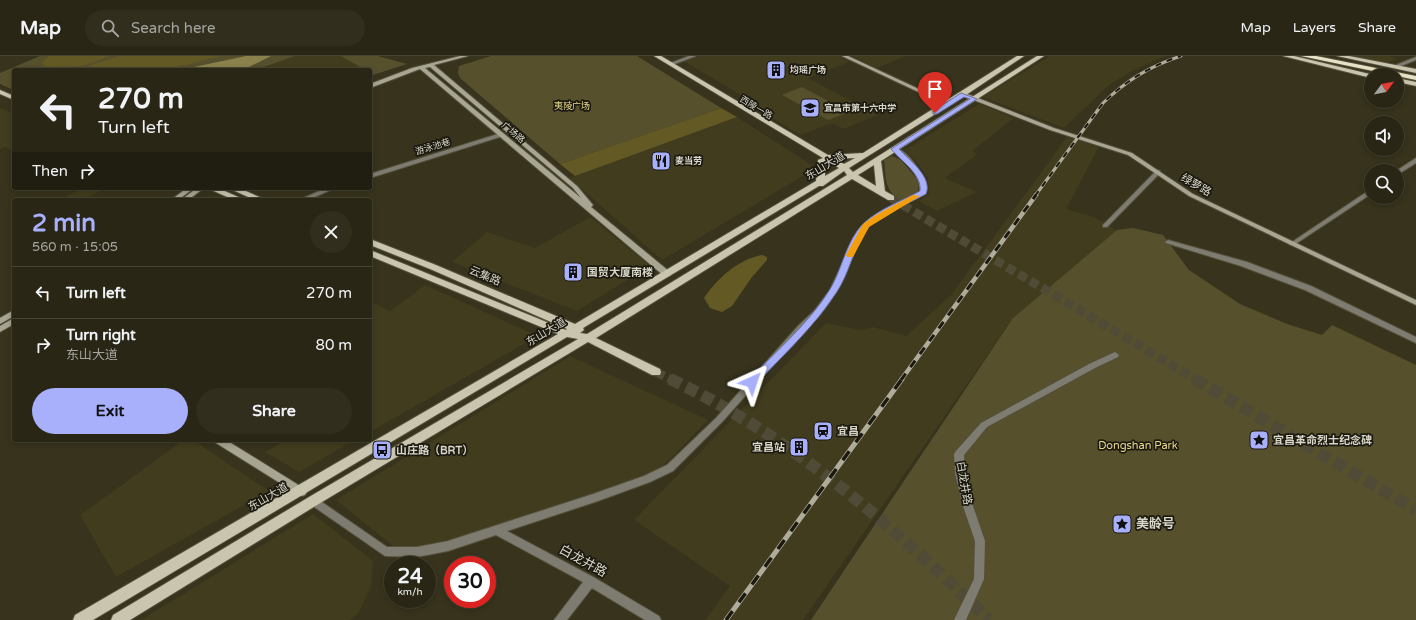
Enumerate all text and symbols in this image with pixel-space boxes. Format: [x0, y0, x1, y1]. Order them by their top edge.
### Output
search box [85, 10, 365, 46]
text: Map [20, 17, 61, 39]
icon: search [99, 17, 121, 39]
text: Search here [131, 19, 215, 37]
text: Map [1241, 19, 1271, 36]
text: Layers [1293, 19, 1336, 36]
text: Share [1358, 19, 1396, 36]
building icon: 均瑶广场 [765, 59, 787, 81]
place label: 均瑶广场 [790, 64, 826, 76]
north arrow [1364, 68, 1404, 108]
map controls [1364, 68, 1404, 204]
pin [918, 72, 952, 113]
icon: arrive [924, 78, 946, 100]
text: 270 m [98, 82, 184, 116]
icon: left [32, 84, 84, 136]
street label: 西陵一路 [738, 94, 774, 122]
school or university icon: 宜昌市第十六中学 [799, 97, 821, 119]
park label: 夷陵广场 [554, 101, 590, 112]
place label: 宜昌市第十六中学 [824, 103, 896, 114]
text: Turn left [98, 116, 170, 138]
button: sound [1364, 116, 1404, 156]
street label: 广场路 [499, 120, 527, 146]
street label: 游泳池巷 [414, 136, 452, 158]
street label: 东山大道 [803, 149, 847, 183]
restaurant icon: 麦当劳 [650, 150, 672, 172]
place label: 麦当劳 [675, 156, 702, 167]
icon: right [76, 160, 98, 182]
text: Then [32, 162, 68, 180]
button: search [1364, 164, 1404, 204]
street label: 绿萝路 [1178, 171, 1214, 199]
text: 2 min [32, 209, 96, 238]
button: close [310, 211, 352, 253]
text: 560 m · 15:05 [32, 239, 118, 255]
building icon: 国贸大厦南楼 [562, 261, 584, 283]
street label: 云集路 [467, 264, 503, 288]
place label: 国贸大厦南楼 [587, 266, 653, 279]
icon: left [32, 282, 54, 304]
text: Turn left [66, 284, 126, 302]
text: 270 m [306, 284, 352, 302]
street label: 东山大道 [524, 315, 568, 349]
text: Turn right [66, 326, 136, 344]
icon: right [32, 334, 54, 356]
text: 80 m [315, 336, 352, 354]
text: 东山大道 [66, 347, 118, 363]
position arrow [731, 361, 773, 403]
button: Exit [32, 388, 188, 434]
button: Share [196, 388, 352, 434]
station icon: 宜昌 [812, 420, 834, 442]
place label: 宜昌 [837, 425, 859, 438]
place icon: 宜昌革命烈士纪念碑 [1248, 429, 1270, 451]
place label: 宜昌革命烈士纪念碑 [1273, 434, 1372, 447]
building icon: 宜昌站 [788, 436, 810, 458]
bus stop icon: 山庄路（BRT） [371, 439, 393, 461]
park label: Dongshan Park [1098, 439, 1178, 452]
place label: 宜昌站 [752, 441, 785, 454]
place label: 山庄路（BRT） [396, 444, 473, 457]
street label: 白龙井路 [954, 460, 974, 506]
street label: 东山大道 [246, 480, 290, 514]
place icon: 美龄号 [1111, 513, 1133, 535]
place label: 美龄号 [1136, 516, 1175, 532]
street label: 白龙井路 [556, 541, 610, 581]
speed limit sign: 30 [444, 556, 496, 608]
text: 24 [397, 565, 423, 589]
text: km/h [397, 586, 423, 598]

